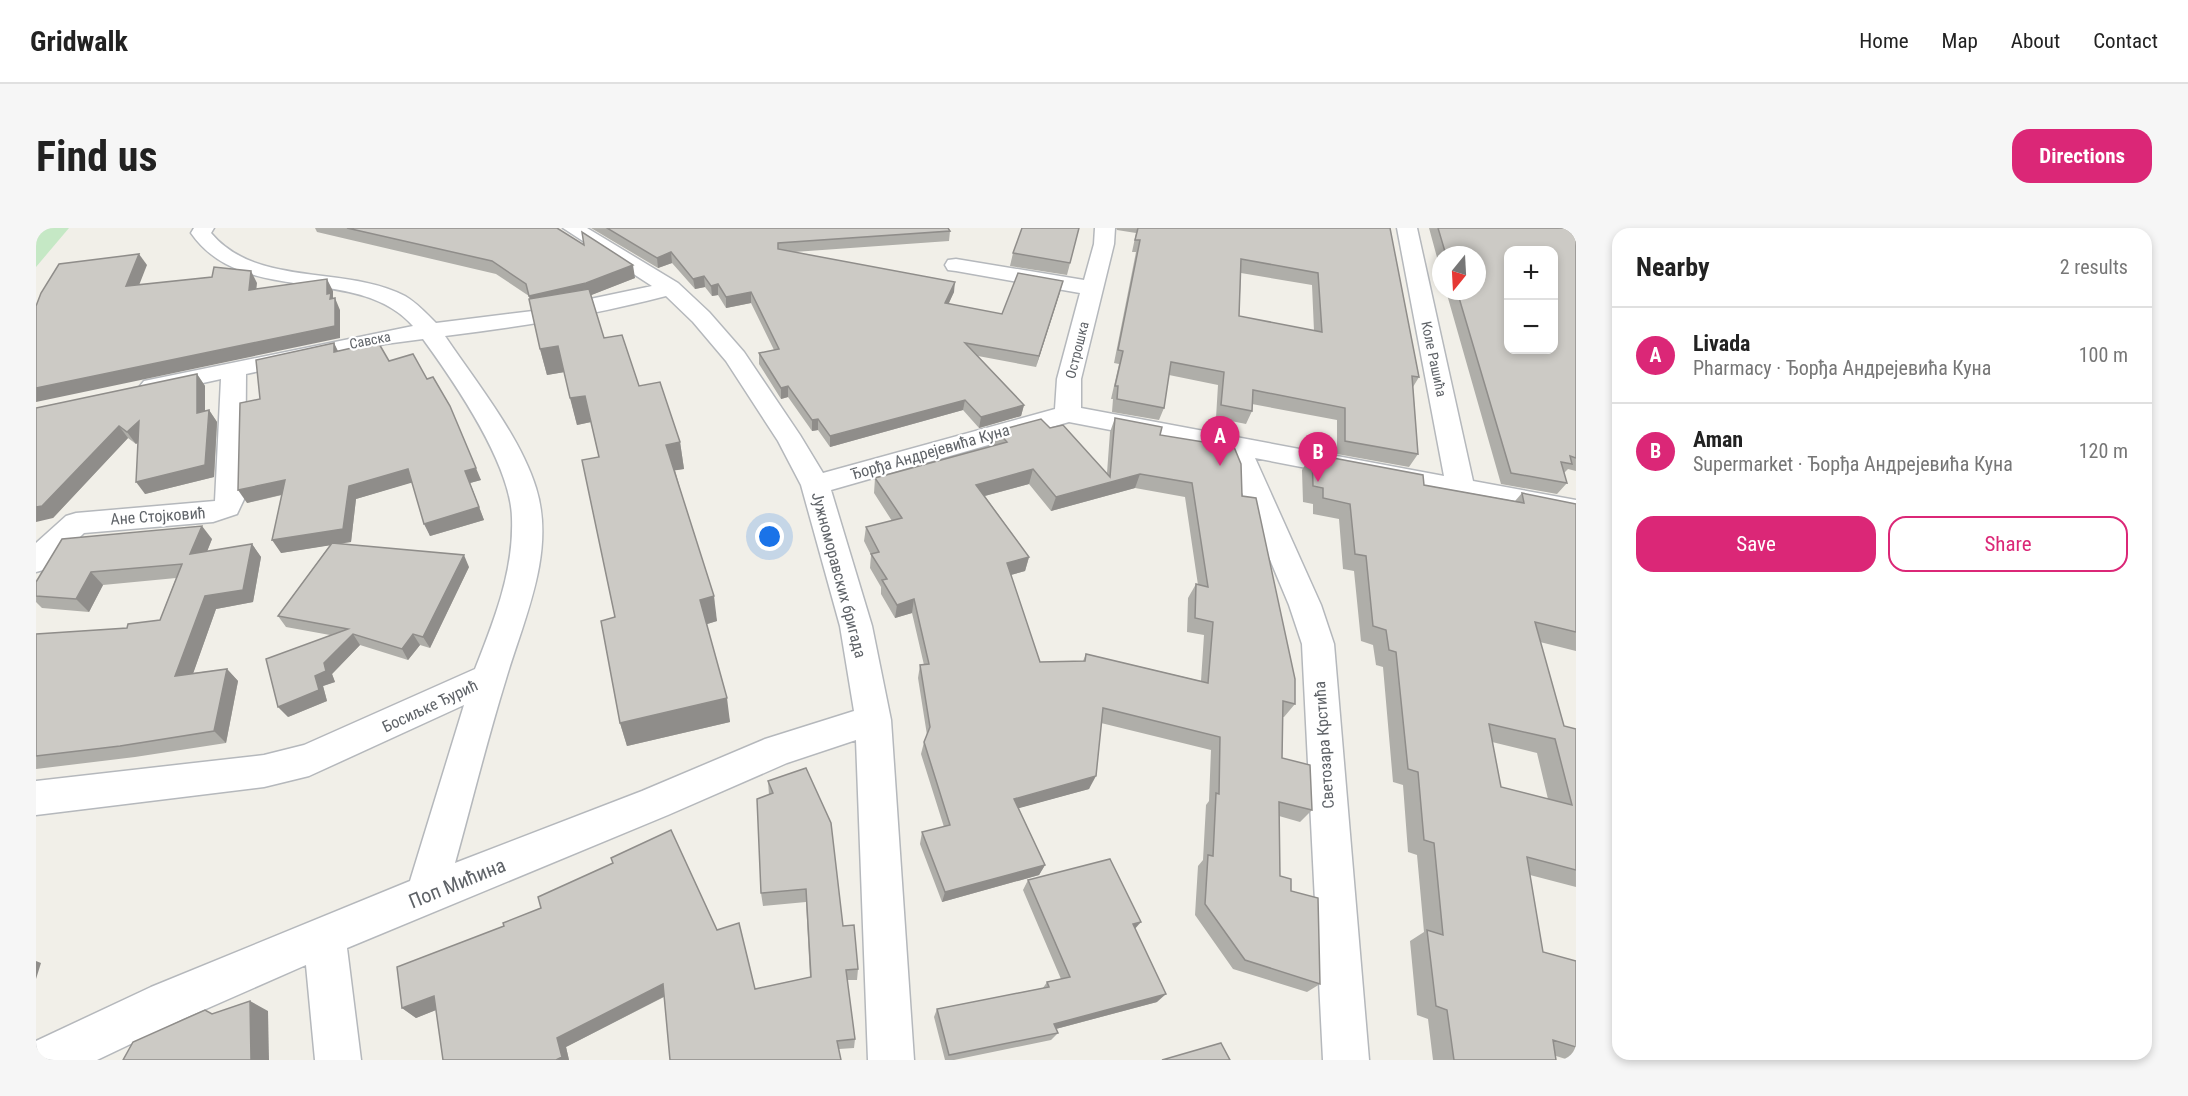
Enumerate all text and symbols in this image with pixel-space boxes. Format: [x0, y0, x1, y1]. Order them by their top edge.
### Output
text: Gridwalk [30, 25, 128, 58]
text: Home [1859, 29, 1909, 53]
text: Map [1942, 29, 1978, 53]
text: About [2011, 29, 2060, 53]
text: Contact [2093, 29, 2158, 53]
button: Directions [2012, 129, 2152, 183]
text: Find us [36, 132, 157, 181]
north arrow [1432, 246, 1486, 300]
map controls [1504, 246, 1558, 354]
button: + [1504, 246, 1558, 300]
text: Nearby [1636, 252, 1710, 282]
text: 2 results [2060, 255, 2128, 279]
button: − [1504, 300, 1558, 354]
street label: Острошка [1062, 320, 1092, 380]
street label: Коле Рашића [1418, 320, 1450, 398]
street label: Савска [348, 328, 392, 352]
text: Livada [1693, 331, 1750, 356]
text: A [1650, 343, 1661, 367]
text: 100 m [2079, 343, 2128, 367]
text: Pharmacy · Ђорђа Андрејевића Куна [1693, 356, 1991, 380]
pin: A [1200, 416, 1240, 466]
street label: Ђорђа Андрејевића Куна [848, 420, 1012, 484]
text: Aman [1693, 427, 1743, 452]
pin: B [1298, 432, 1338, 482]
text: B [1650, 439, 1661, 463]
text: 120 m [2079, 439, 2128, 463]
text: Supermarket · Ђорђа Андрејевића Куна [1693, 452, 2013, 476]
street label: Јужноморавских бригада [808, 490, 870, 660]
street label: Ане Стојковић [110, 503, 206, 529]
button: Save [1636, 516, 1876, 572]
button: Share [1888, 516, 2128, 572]
your location [755, 522, 784, 551]
street label: Босиљке Ђурић [379, 676, 481, 736]
street label: Светозара Крстића [1310, 681, 1338, 809]
street label: Поп Мићина [405, 853, 509, 913]

